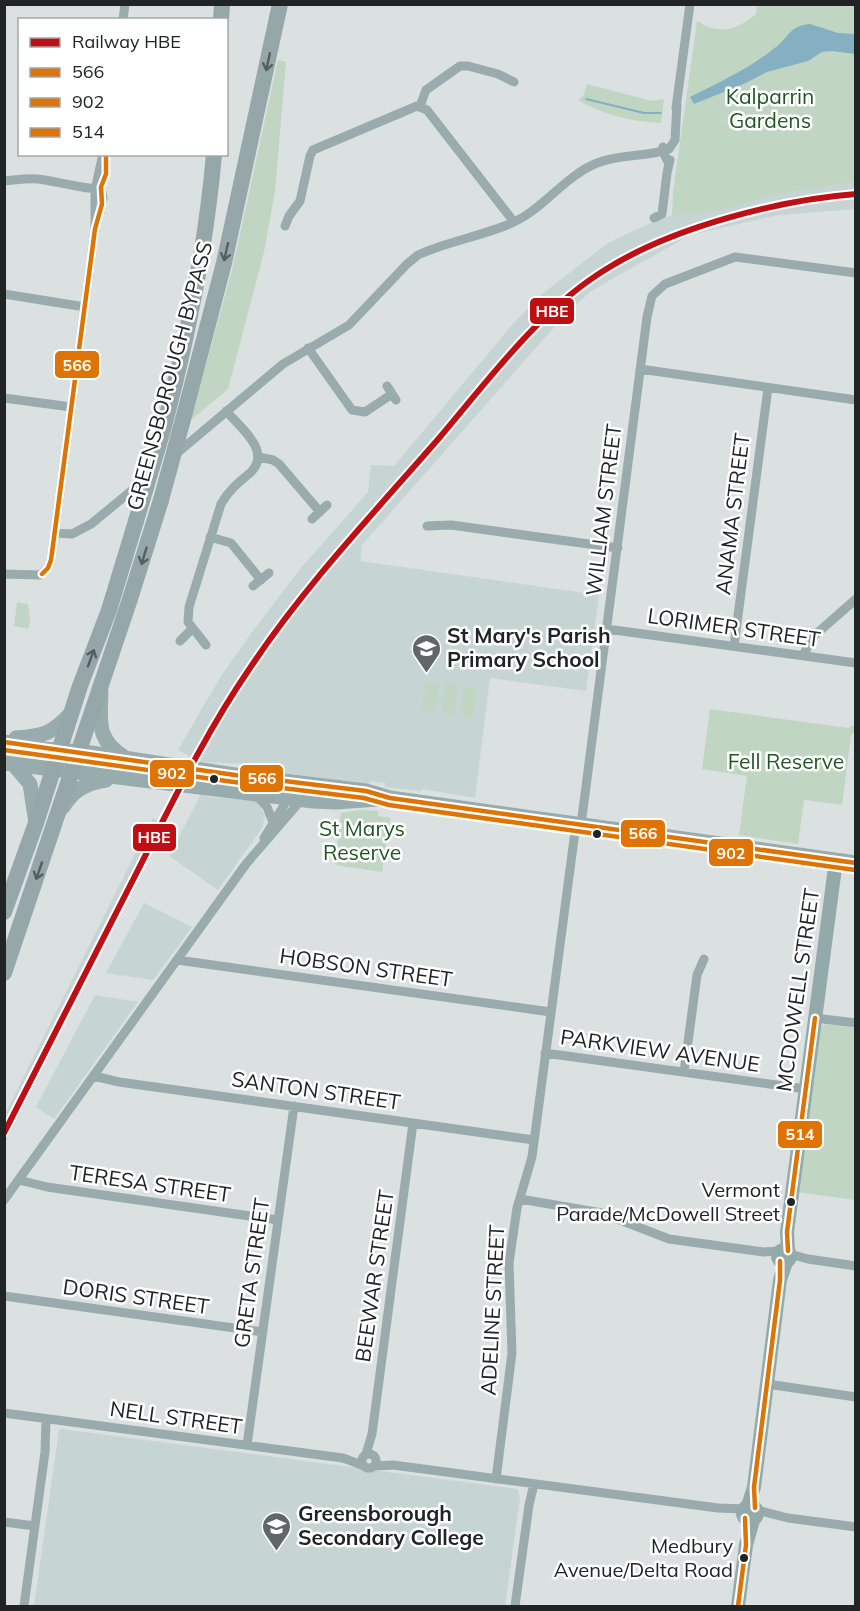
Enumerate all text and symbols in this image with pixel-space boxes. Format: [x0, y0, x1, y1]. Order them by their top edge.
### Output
legend [18, 18, 228, 156]
text: Railway HBE [72, 30, 181, 53]
one-way arrow [262, 51, 273, 71]
text: 566 [72, 60, 104, 83]
park label: Kalparrin Gardens [726, 83, 814, 133]
text: 902 [72, 90, 104, 113]
text: 514 [72, 120, 105, 143]
street label: GREENSBOROUGH BYPASS [121, 238, 217, 513]
one-way arrow [220, 242, 232, 261]
line badge: HBE [529, 297, 575, 325]
text: HBE [536, 301, 568, 321]
line badge: 566 [54, 350, 100, 379]
text: 566 [63, 355, 92, 375]
street label: WILLIAM STREET [580, 422, 626, 597]
street label: ANAMA STREET [709, 431, 755, 596]
one-way arrow [138, 546, 149, 565]
street label: LORIMER STREET [646, 602, 823, 652]
place label: St Mary's Parish Primary School [447, 622, 611, 672]
school or university icon: St Mary's Parish Primary School [410, 632, 442, 674]
one-way arrow [86, 649, 97, 668]
park label: Fell Reserve [728, 748, 844, 774]
line badge: 902 [149, 759, 195, 788]
text: 902 [158, 763, 186, 783]
line badge: 566 [239, 764, 284, 793]
text: 566 [248, 768, 277, 788]
unlabelled marker [208, 773, 220, 785]
park label: St Marys Reserve [319, 815, 405, 865]
line badge: 566 [620, 819, 666, 848]
line badge: HBE [132, 823, 177, 852]
text: 566 [629, 823, 658, 843]
text: HBE [138, 827, 170, 847]
unlabelled marker [591, 828, 603, 840]
line badge: 902 [708, 838, 754, 867]
text: 902 [717, 843, 745, 863]
one-way arrow [33, 861, 44, 880]
street label: MCDOWELL STREET [770, 886, 824, 1093]
street label: HOBSON STREET [278, 942, 454, 992]
street label: PARKVIEW AVENUE [559, 1023, 761, 1077]
street label: SANTON STREET [230, 1065, 403, 1115]
line badge: 514 [777, 1120, 823, 1149]
text: 514 [786, 1124, 815, 1144]
street label: TERESA STREET [68, 1159, 233, 1207]
place label: Vermont Parade/McDowell Street [556, 1177, 780, 1226]
street label: BEEWAR STREET [349, 1188, 399, 1364]
street label: GRETA STREET [228, 1196, 274, 1349]
marker: Vermont Parade/McDowell Street [785, 1196, 797, 1208]
street label: ADELINE STREET [475, 1224, 509, 1396]
street label: DORIS STREET [61, 1273, 211, 1319]
street label: NELL STREET [108, 1395, 244, 1439]
place label: Greensborough Secondary College [298, 1500, 484, 1550]
school or university icon: Greensborough Secondary College [261, 1510, 293, 1552]
place label: Medbury Avenue/Delta Road [554, 1533, 733, 1582]
marker: Medbury Avenue/Delta Road [738, 1552, 750, 1564]

